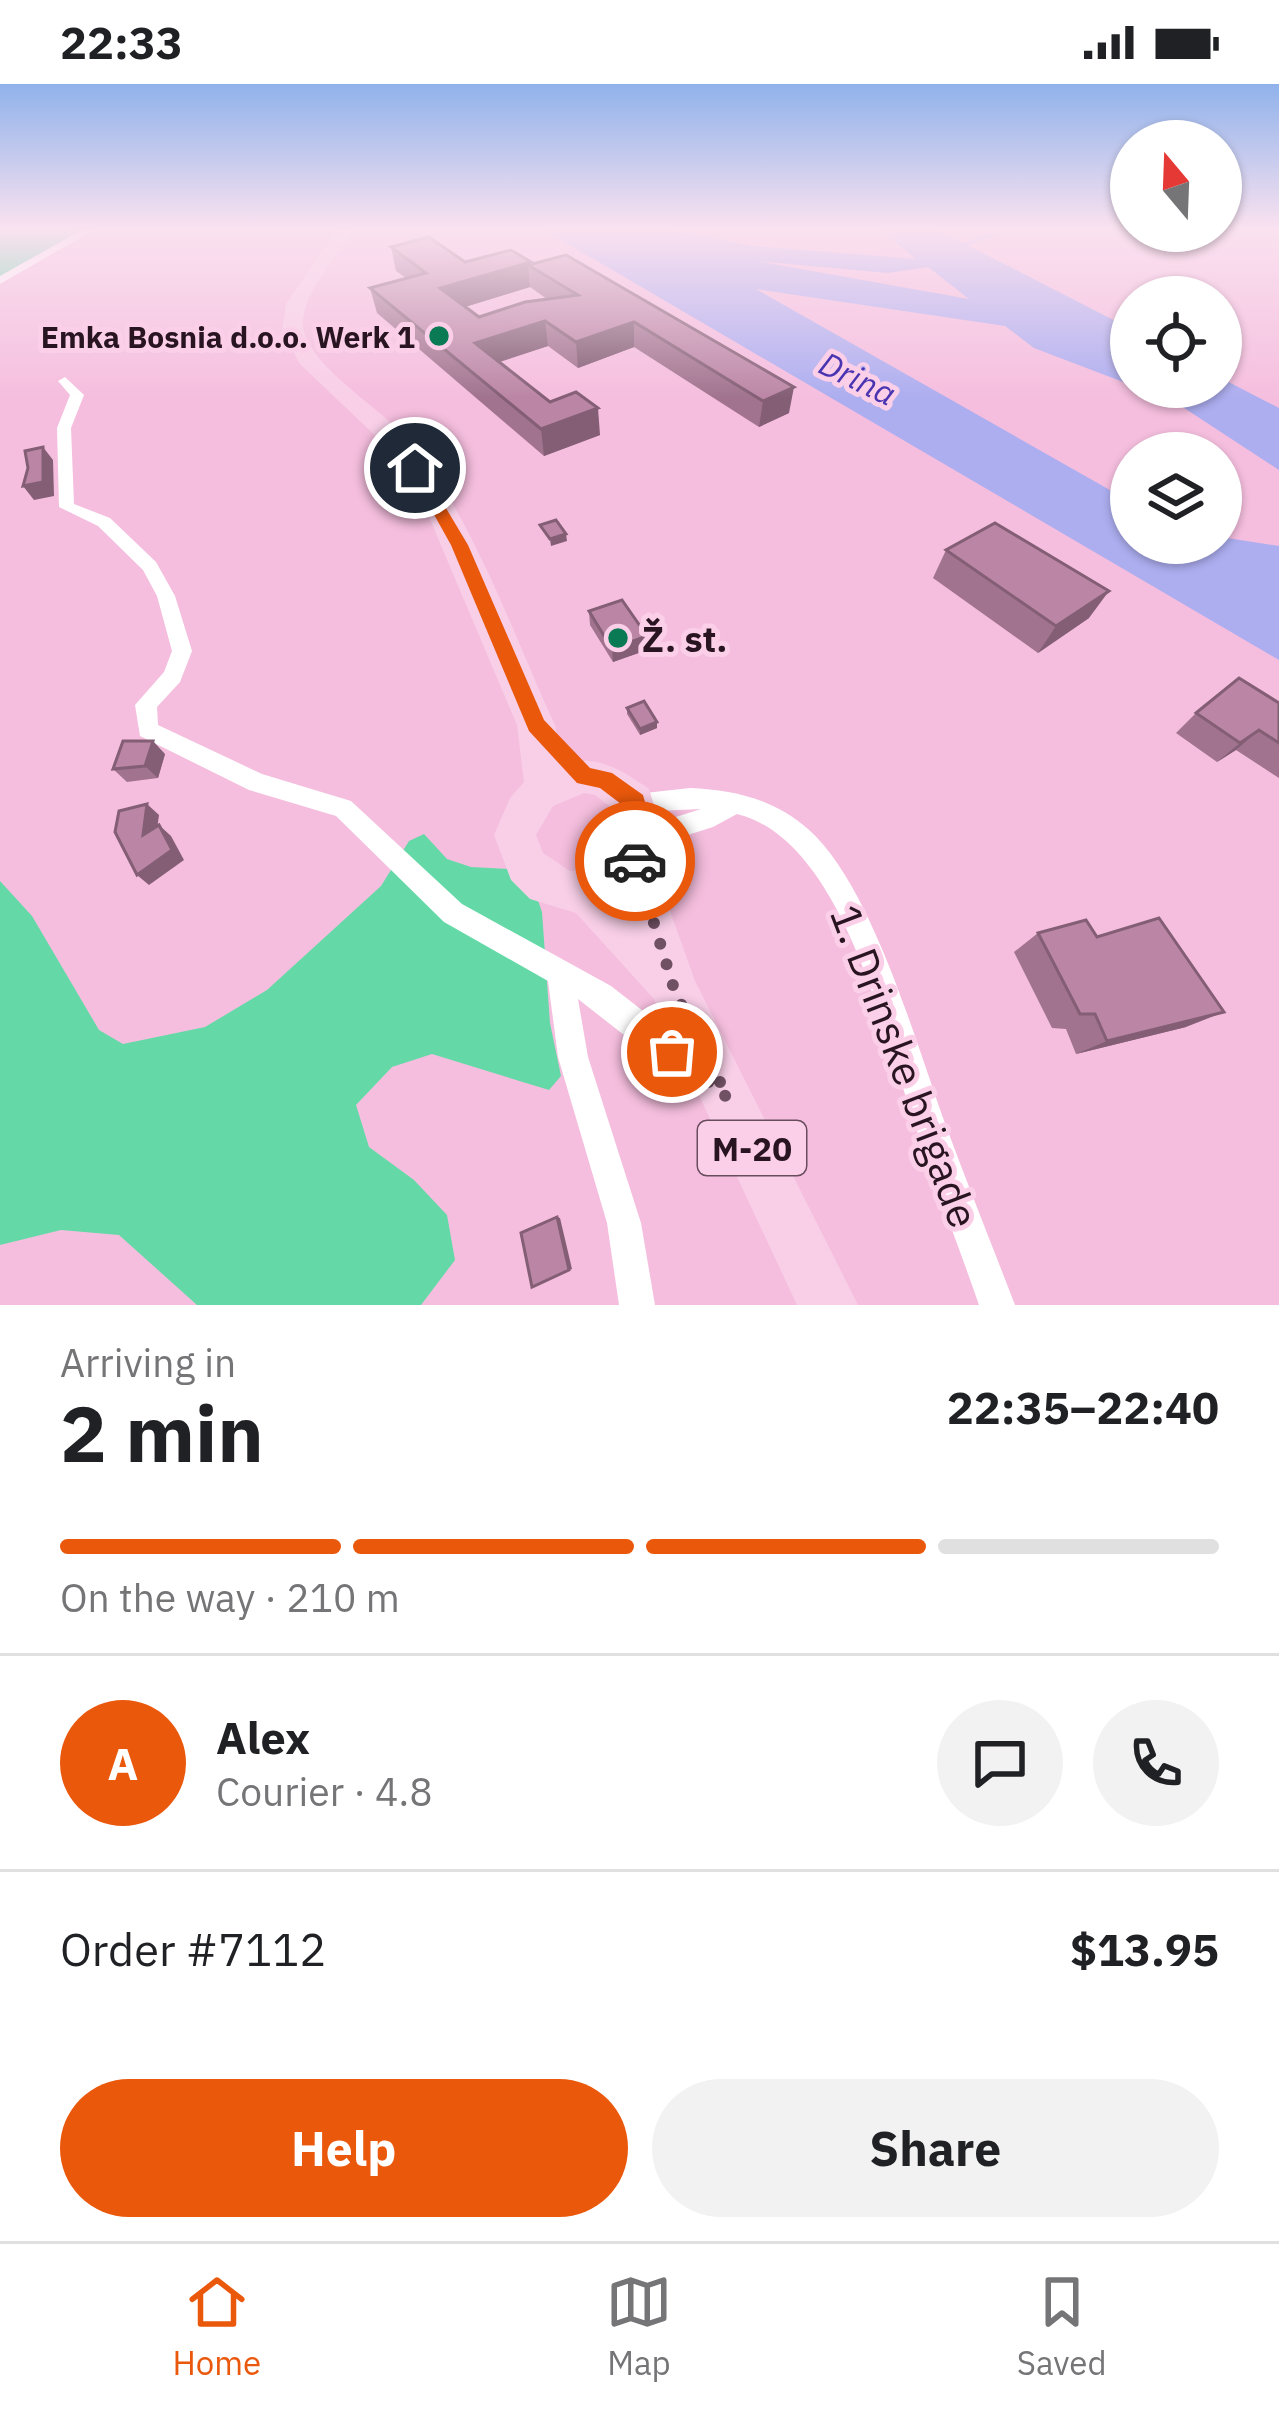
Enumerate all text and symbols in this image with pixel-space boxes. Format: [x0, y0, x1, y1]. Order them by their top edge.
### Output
text: 22:33 [60, 13, 183, 71]
north arrow [1110, 120, 1242, 252]
map controls [1110, 120, 1242, 564]
button: locate [1110, 276, 1242, 408]
place label: Emka Bosnia d.o.o. Werk 1 [41, 317, 415, 356]
marker: Emka Bosnia d.o.o. Werk 1 [426, 323, 452, 349]
water label: Drina [813, 341, 903, 415]
pin [364, 417, 466, 519]
button: layers [1110, 432, 1242, 564]
icon: home [382, 435, 448, 501]
place label: Ž. st. [642, 615, 727, 662]
marker: Ž. st. [605, 625, 631, 651]
courier [575, 801, 695, 921]
icon: car [602, 828, 668, 894]
street label: 1. Drinske brigade [818, 897, 992, 1235]
pin [621, 1001, 723, 1103]
icon: bag [639, 1019, 705, 1085]
road number: M-20 [698, 1121, 806, 1175]
text: Arriving in [60, 1337, 236, 1388]
text: 22:35–22:40 [947, 1378, 1219, 1436]
text: 2 min [60, 1382, 264, 1483]
text: On the way · 210 m [60, 1572, 400, 1623]
button: chat [937, 1700, 1063, 1826]
button: phone [1093, 1700, 1219, 1826]
text: Alex [216, 1708, 310, 1766]
text: A [108, 1734, 138, 1792]
text: Courier · 4.8 [216, 1766, 433, 1817]
text: Order #7112 [60, 1920, 326, 1978]
text: $13.95 [1070, 1920, 1219, 1978]
button: Help [60, 2079, 628, 2217]
button: Share [652, 2079, 1219, 2217]
tab: Home [172, 2269, 261, 2384]
tab: Map [606, 2269, 672, 2384]
tab: Saved [1017, 2269, 1107, 2384]

